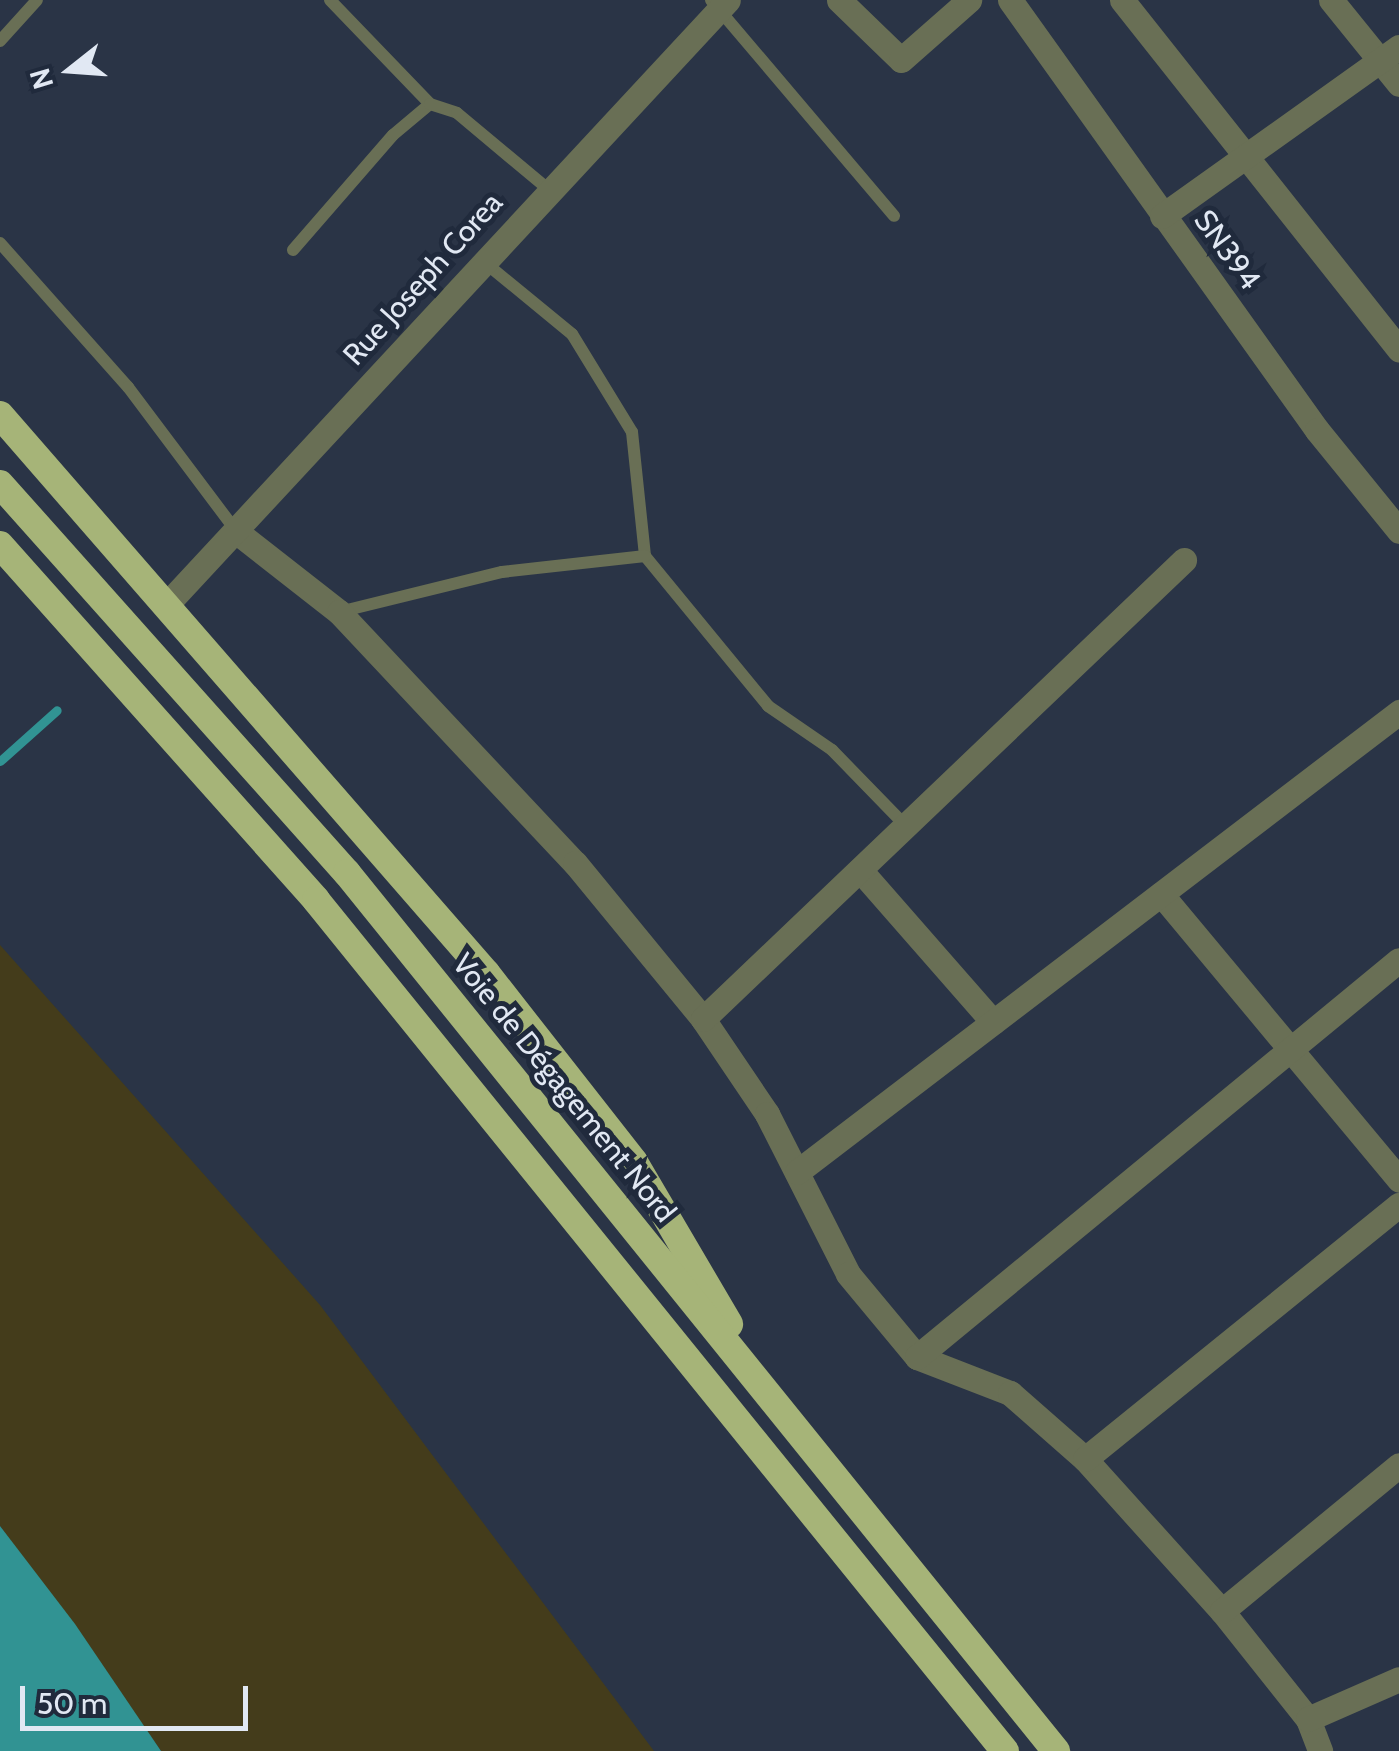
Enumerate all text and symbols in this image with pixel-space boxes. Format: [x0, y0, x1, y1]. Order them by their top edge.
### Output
north arrow [20, 20, 120, 120]
text: N [22, 64, 60, 93]
street label: Rue Joseph Corea [336, 185, 510, 373]
street label: SN394 [1186, 203, 1268, 297]
street label: Voie de Dégagement Nord [445, 947, 683, 1229]
scale bar [25, 1666, 252, 1728]
text: 50 m [37, 1685, 107, 1722]

